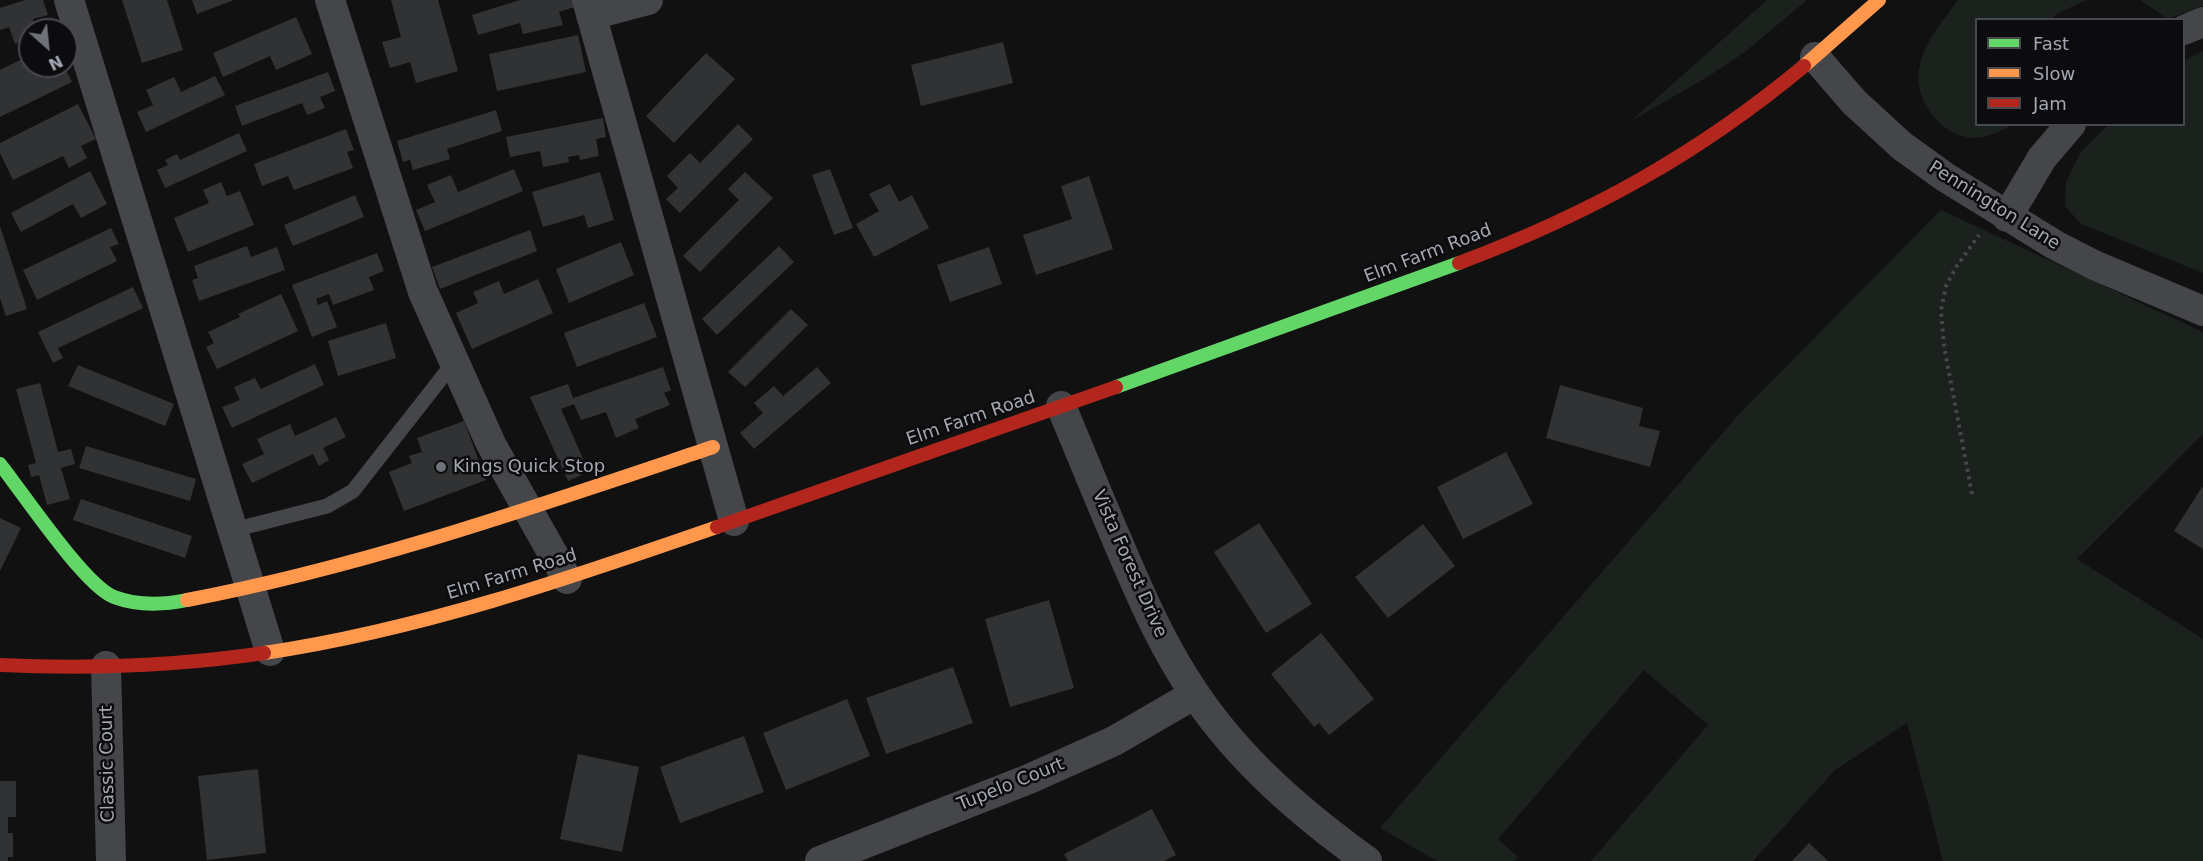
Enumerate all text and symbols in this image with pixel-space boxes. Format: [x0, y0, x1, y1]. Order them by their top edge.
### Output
north arrow [18, 18, 78, 78]
legend [1975, 18, 2185, 126]
text: Fast [2033, 33, 2069, 54]
text: N [45, 51, 66, 74]
text: Slow [2033, 63, 2075, 84]
text: Jam [2033, 93, 2067, 114]
street label: Pennington Lane [1924, 157, 2064, 255]
street label: Elm Farm Road [1361, 220, 1495, 288]
street label: Elm Farm Road [904, 387, 1038, 451]
place label: Kings Quick Stop [453, 456, 605, 478]
marker: Kings Quick Stop [434, 460, 448, 474]
street label: Vista Forest Drive [1087, 487, 1171, 641]
street label: Elm Farm Road [444, 545, 580, 605]
street label: Classic Court [96, 705, 120, 823]
street label: Tupelo Court [954, 754, 1068, 816]

